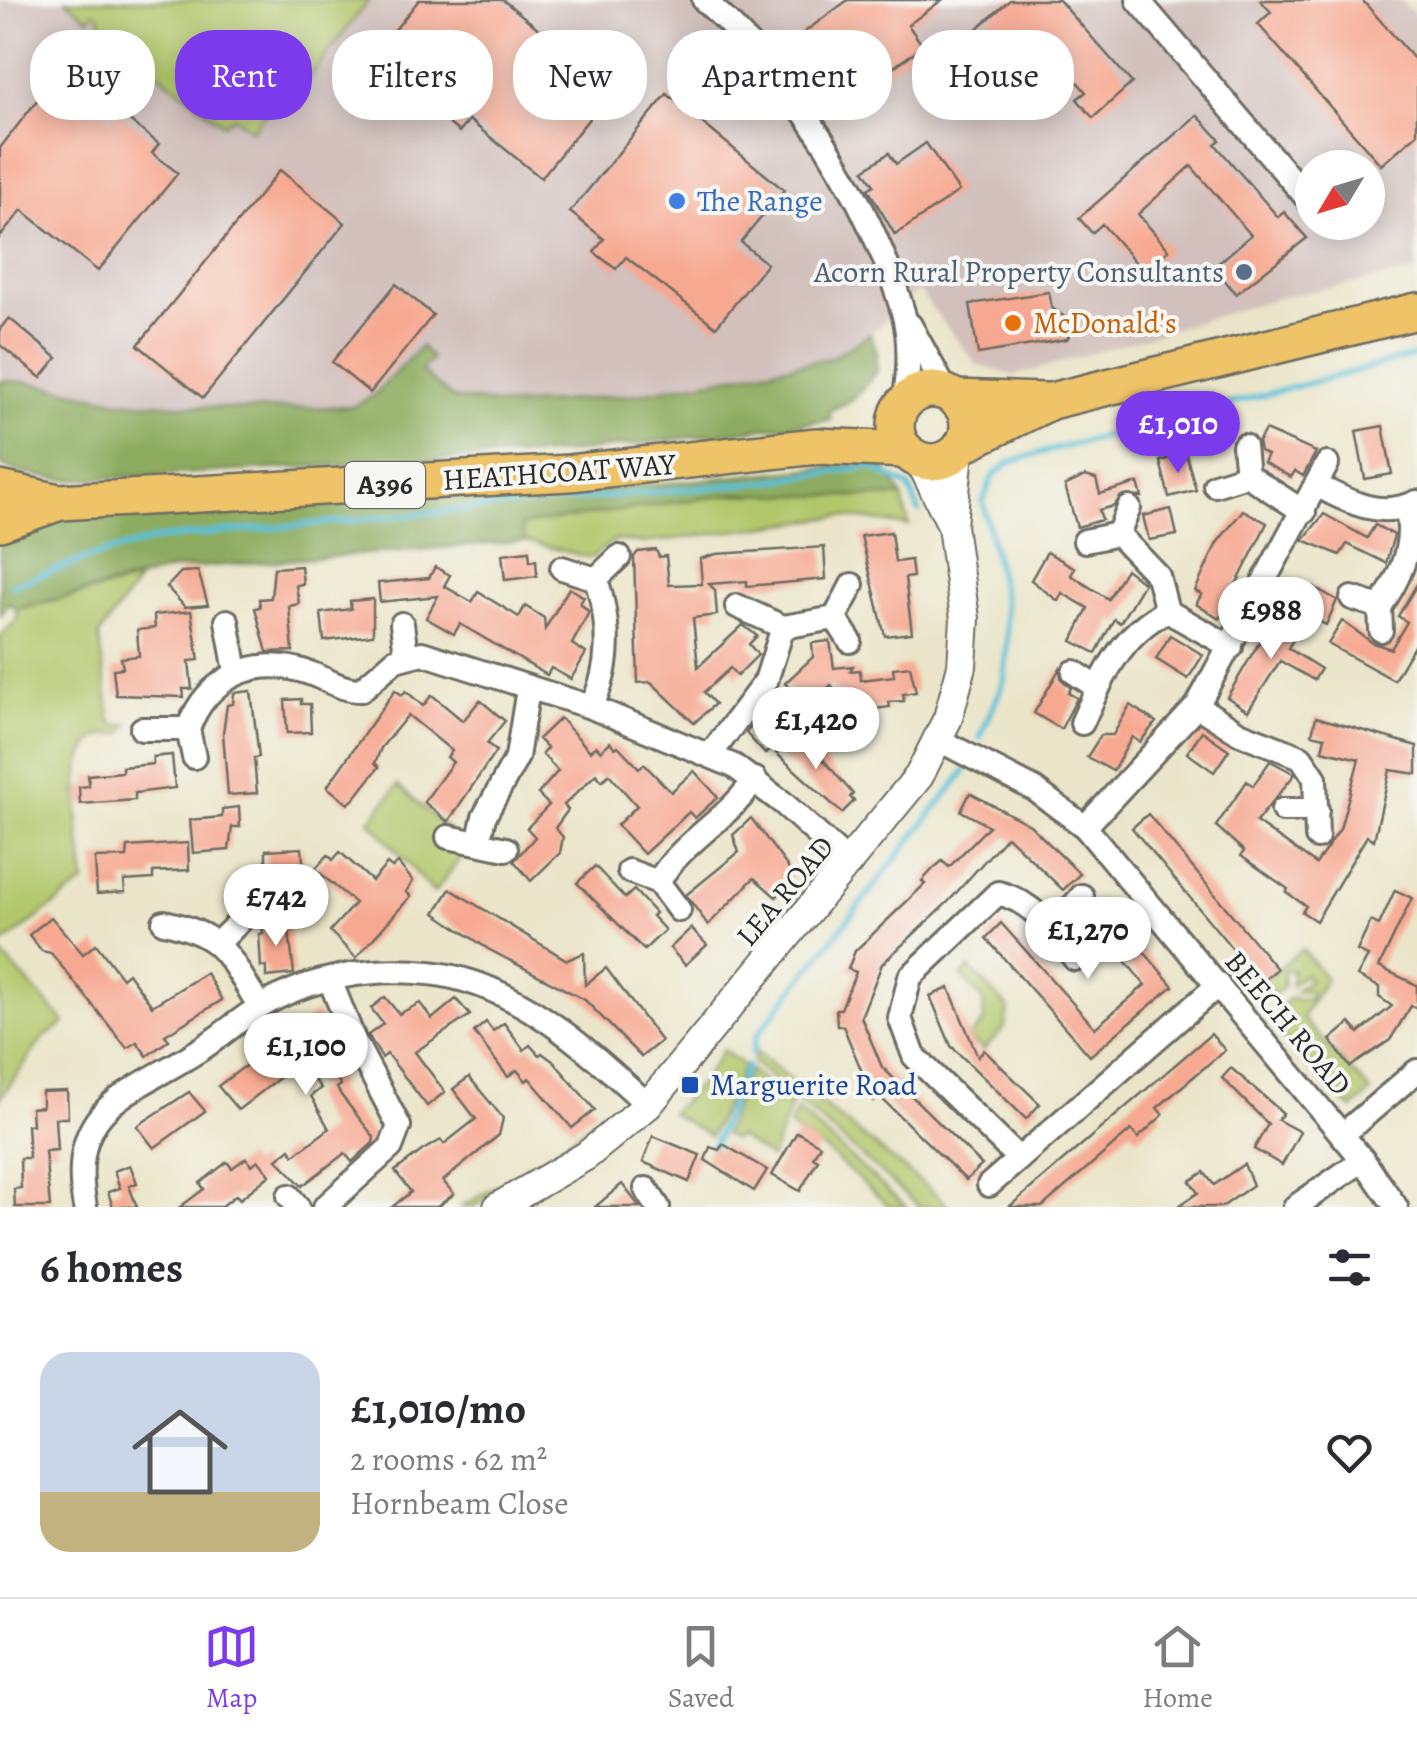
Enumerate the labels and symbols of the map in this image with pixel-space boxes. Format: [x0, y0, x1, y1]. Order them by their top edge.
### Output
north arrow [1295, 150, 1385, 240]
place label: The Range [697, 181, 823, 221]
marker: The Range [666, 190, 688, 212]
place label: Acorn Rural Property Consultants [813, 252, 1224, 292]
marker: Acorn Rural Property Consultants [1233, 261, 1255, 283]
place label: McDonald's [1033, 303, 1177, 343]
marker: McDonald's [1002, 312, 1024, 334]
pin: £1,010 [1097, 391, 1259, 476]
street label: HEATHCOAT WAY [441, 444, 678, 500]
road number: A396 [345, 462, 425, 508]
pin: £988 [1212, 577, 1330, 662]
pin: £1,420 [735, 687, 897, 772]
street label: LEA ROAD [727, 827, 843, 955]
pin: £742 [217, 864, 335, 949]
pin: £1,270 [1007, 897, 1169, 982]
street label: BEECH ROAD [1216, 942, 1360, 1104]
pin: £1,100 [225, 1013, 387, 1098]
place label: Marguerite Road [710, 1065, 918, 1105]
marker: Marguerite Road [679, 1074, 701, 1096]

